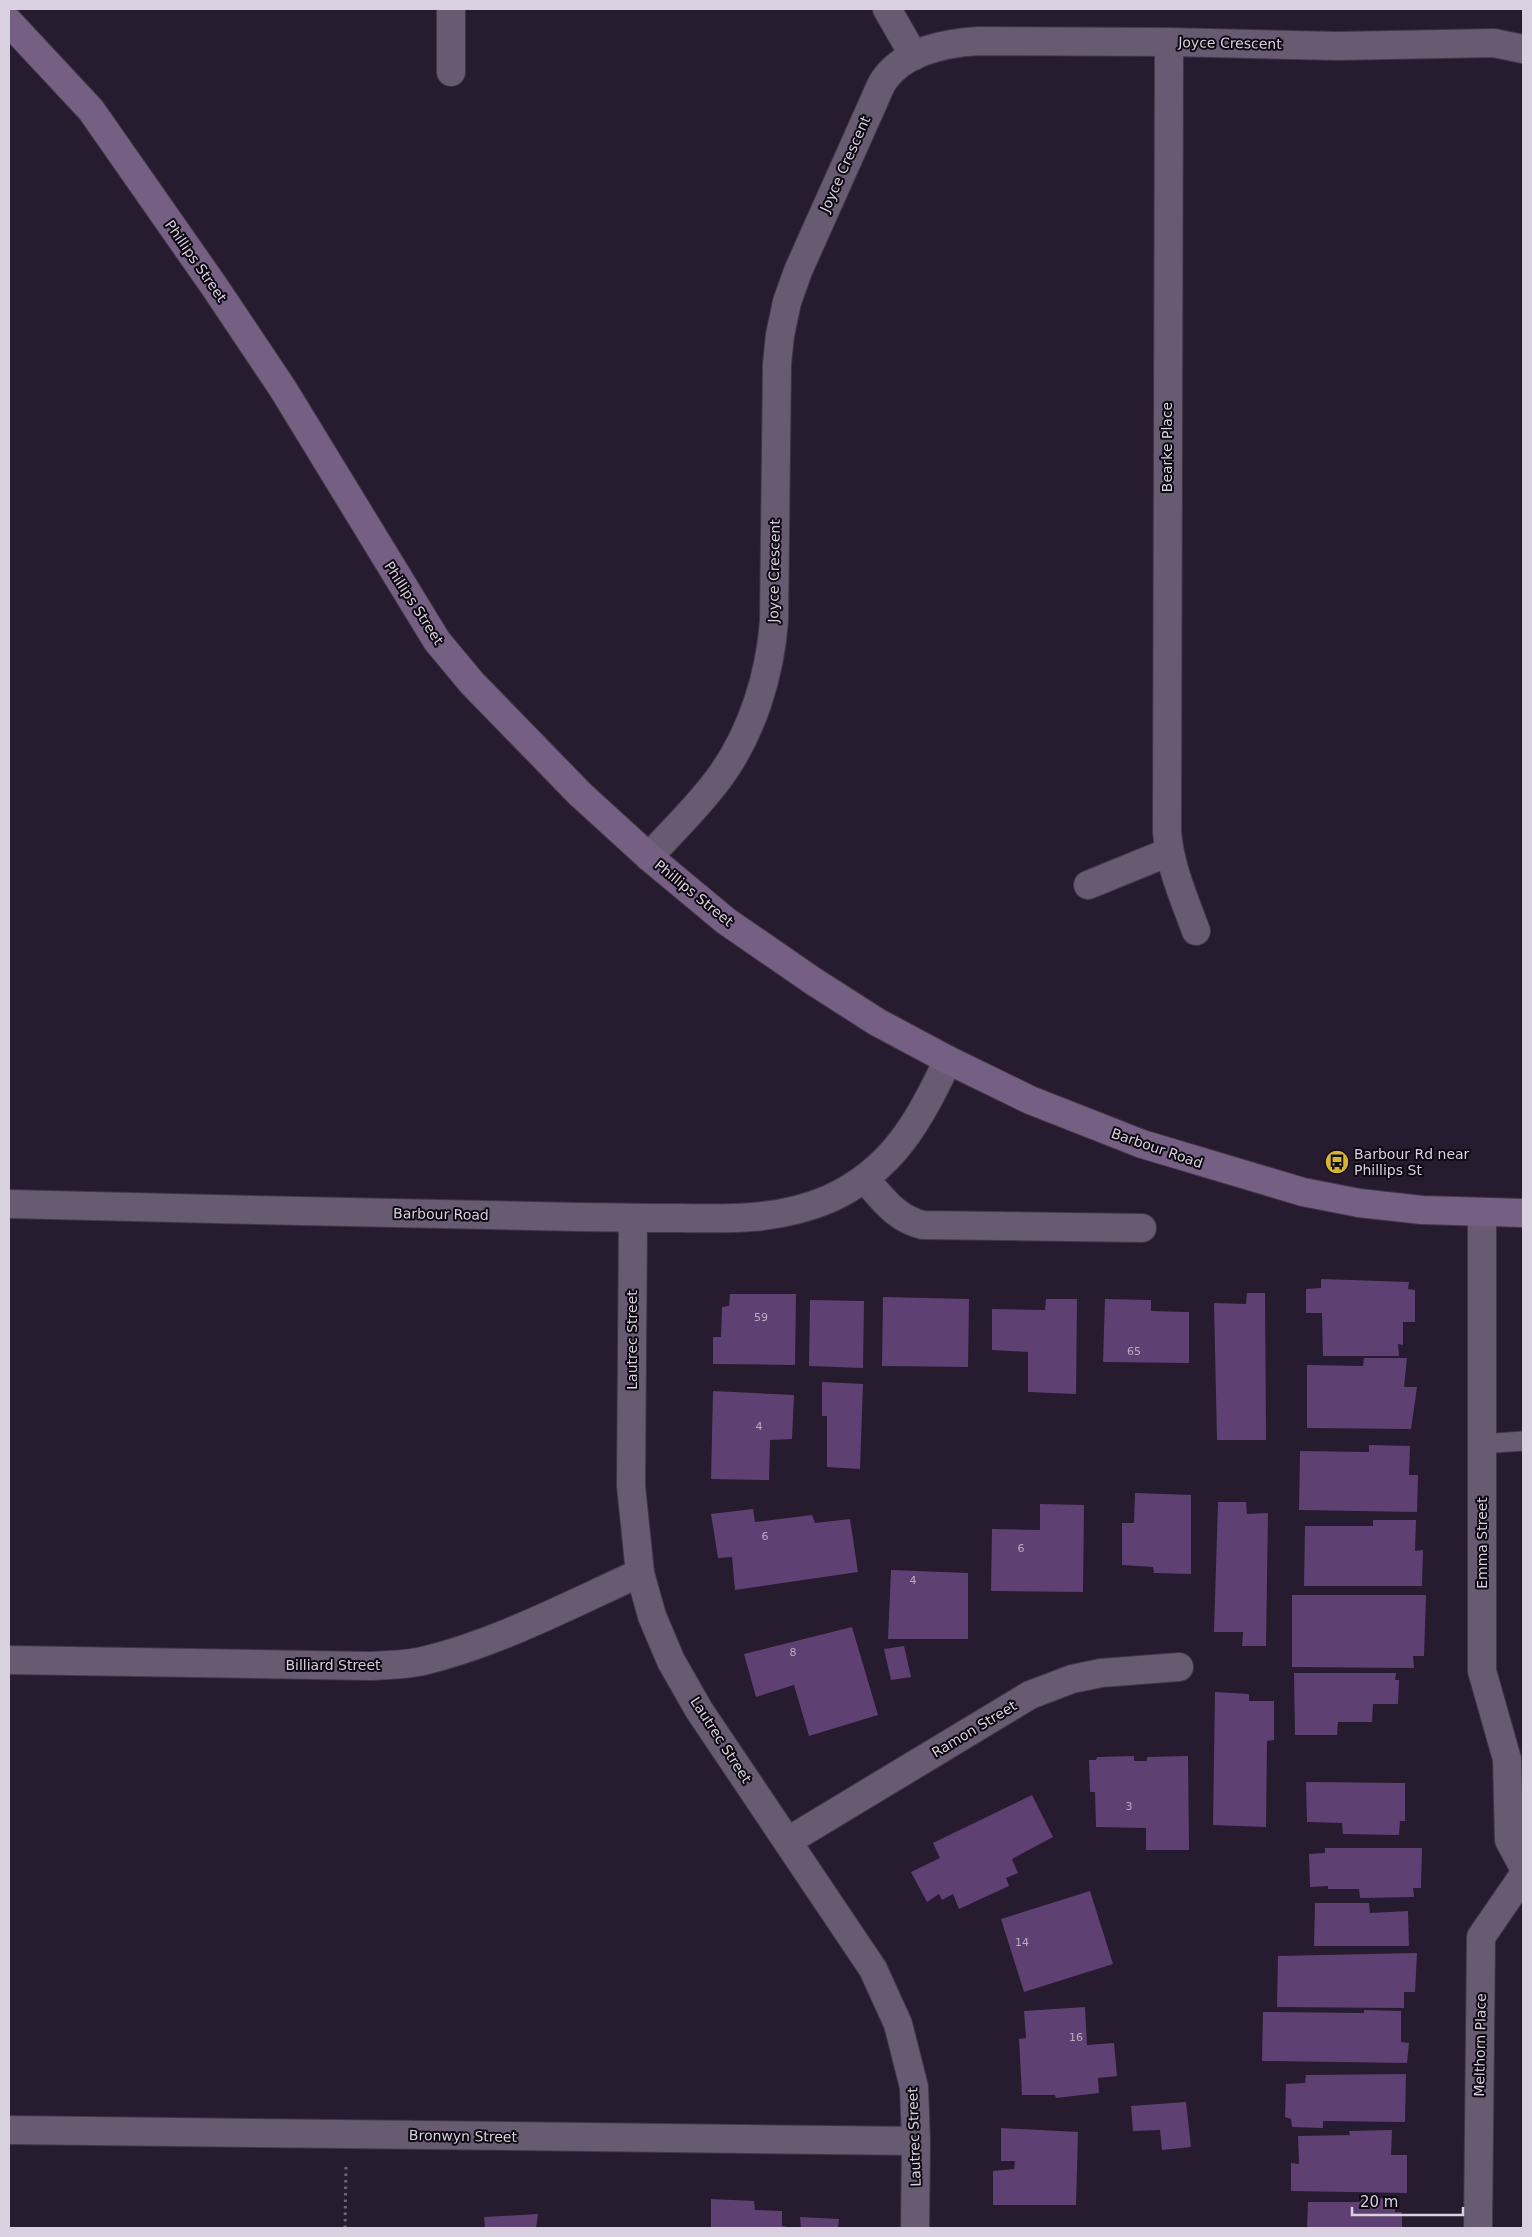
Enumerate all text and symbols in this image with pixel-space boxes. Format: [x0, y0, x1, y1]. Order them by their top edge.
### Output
street label: Joyce Crescent [1177, 34, 1282, 52]
street label: Joyce Crescent [816, 113, 874, 215]
street label: Phillips Street [162, 217, 230, 305]
street label: Bearke Place [1159, 402, 1175, 492]
street label: Joyce Crescent [765, 519, 783, 624]
street label: Phillips Street [381, 558, 447, 648]
street label: Phillips Street [652, 857, 737, 930]
street label: Barbour Road [1109, 1125, 1205, 1171]
place label: Barbour Rd near Phillips St [1354, 1146, 1470, 1178]
bus stop icon: Barbour Rd near Phillips St [1324, 1149, 1350, 1175]
street label: Barbour Road [393, 1205, 489, 1223]
street label: Lautrec Street [624, 1290, 640, 1390]
house number: 59 [754, 1311, 768, 1324]
house number: 65 [1127, 1345, 1141, 1358]
house number: 4 [756, 1420, 763, 1433]
street label: Emma Street [1474, 1497, 1490, 1589]
house number: 6 [762, 1530, 769, 1543]
house number: 6 [1018, 1542, 1025, 1555]
house number: 4 [910, 1574, 917, 1587]
house number: 8 [790, 1646, 797, 1659]
street label: Billiard Street [285, 1657, 381, 1673]
street label: Lautrec Street [687, 1694, 755, 1787]
street label: Ramon Street [929, 1697, 1020, 1761]
house number: 3 [1126, 1800, 1133, 1813]
house number: 14 [1015, 1936, 1029, 1949]
street label: Melthorn Place [1471, 1993, 1489, 2097]
house number: 16 [1069, 2031, 1083, 2044]
street label: Lautrec Street [904, 2087, 924, 2187]
street label: Bronwyn Street [409, 2127, 518, 2145]
scale bar [1352, 2184, 1463, 2216]
text: 20 m [1360, 2193, 1398, 2211]

